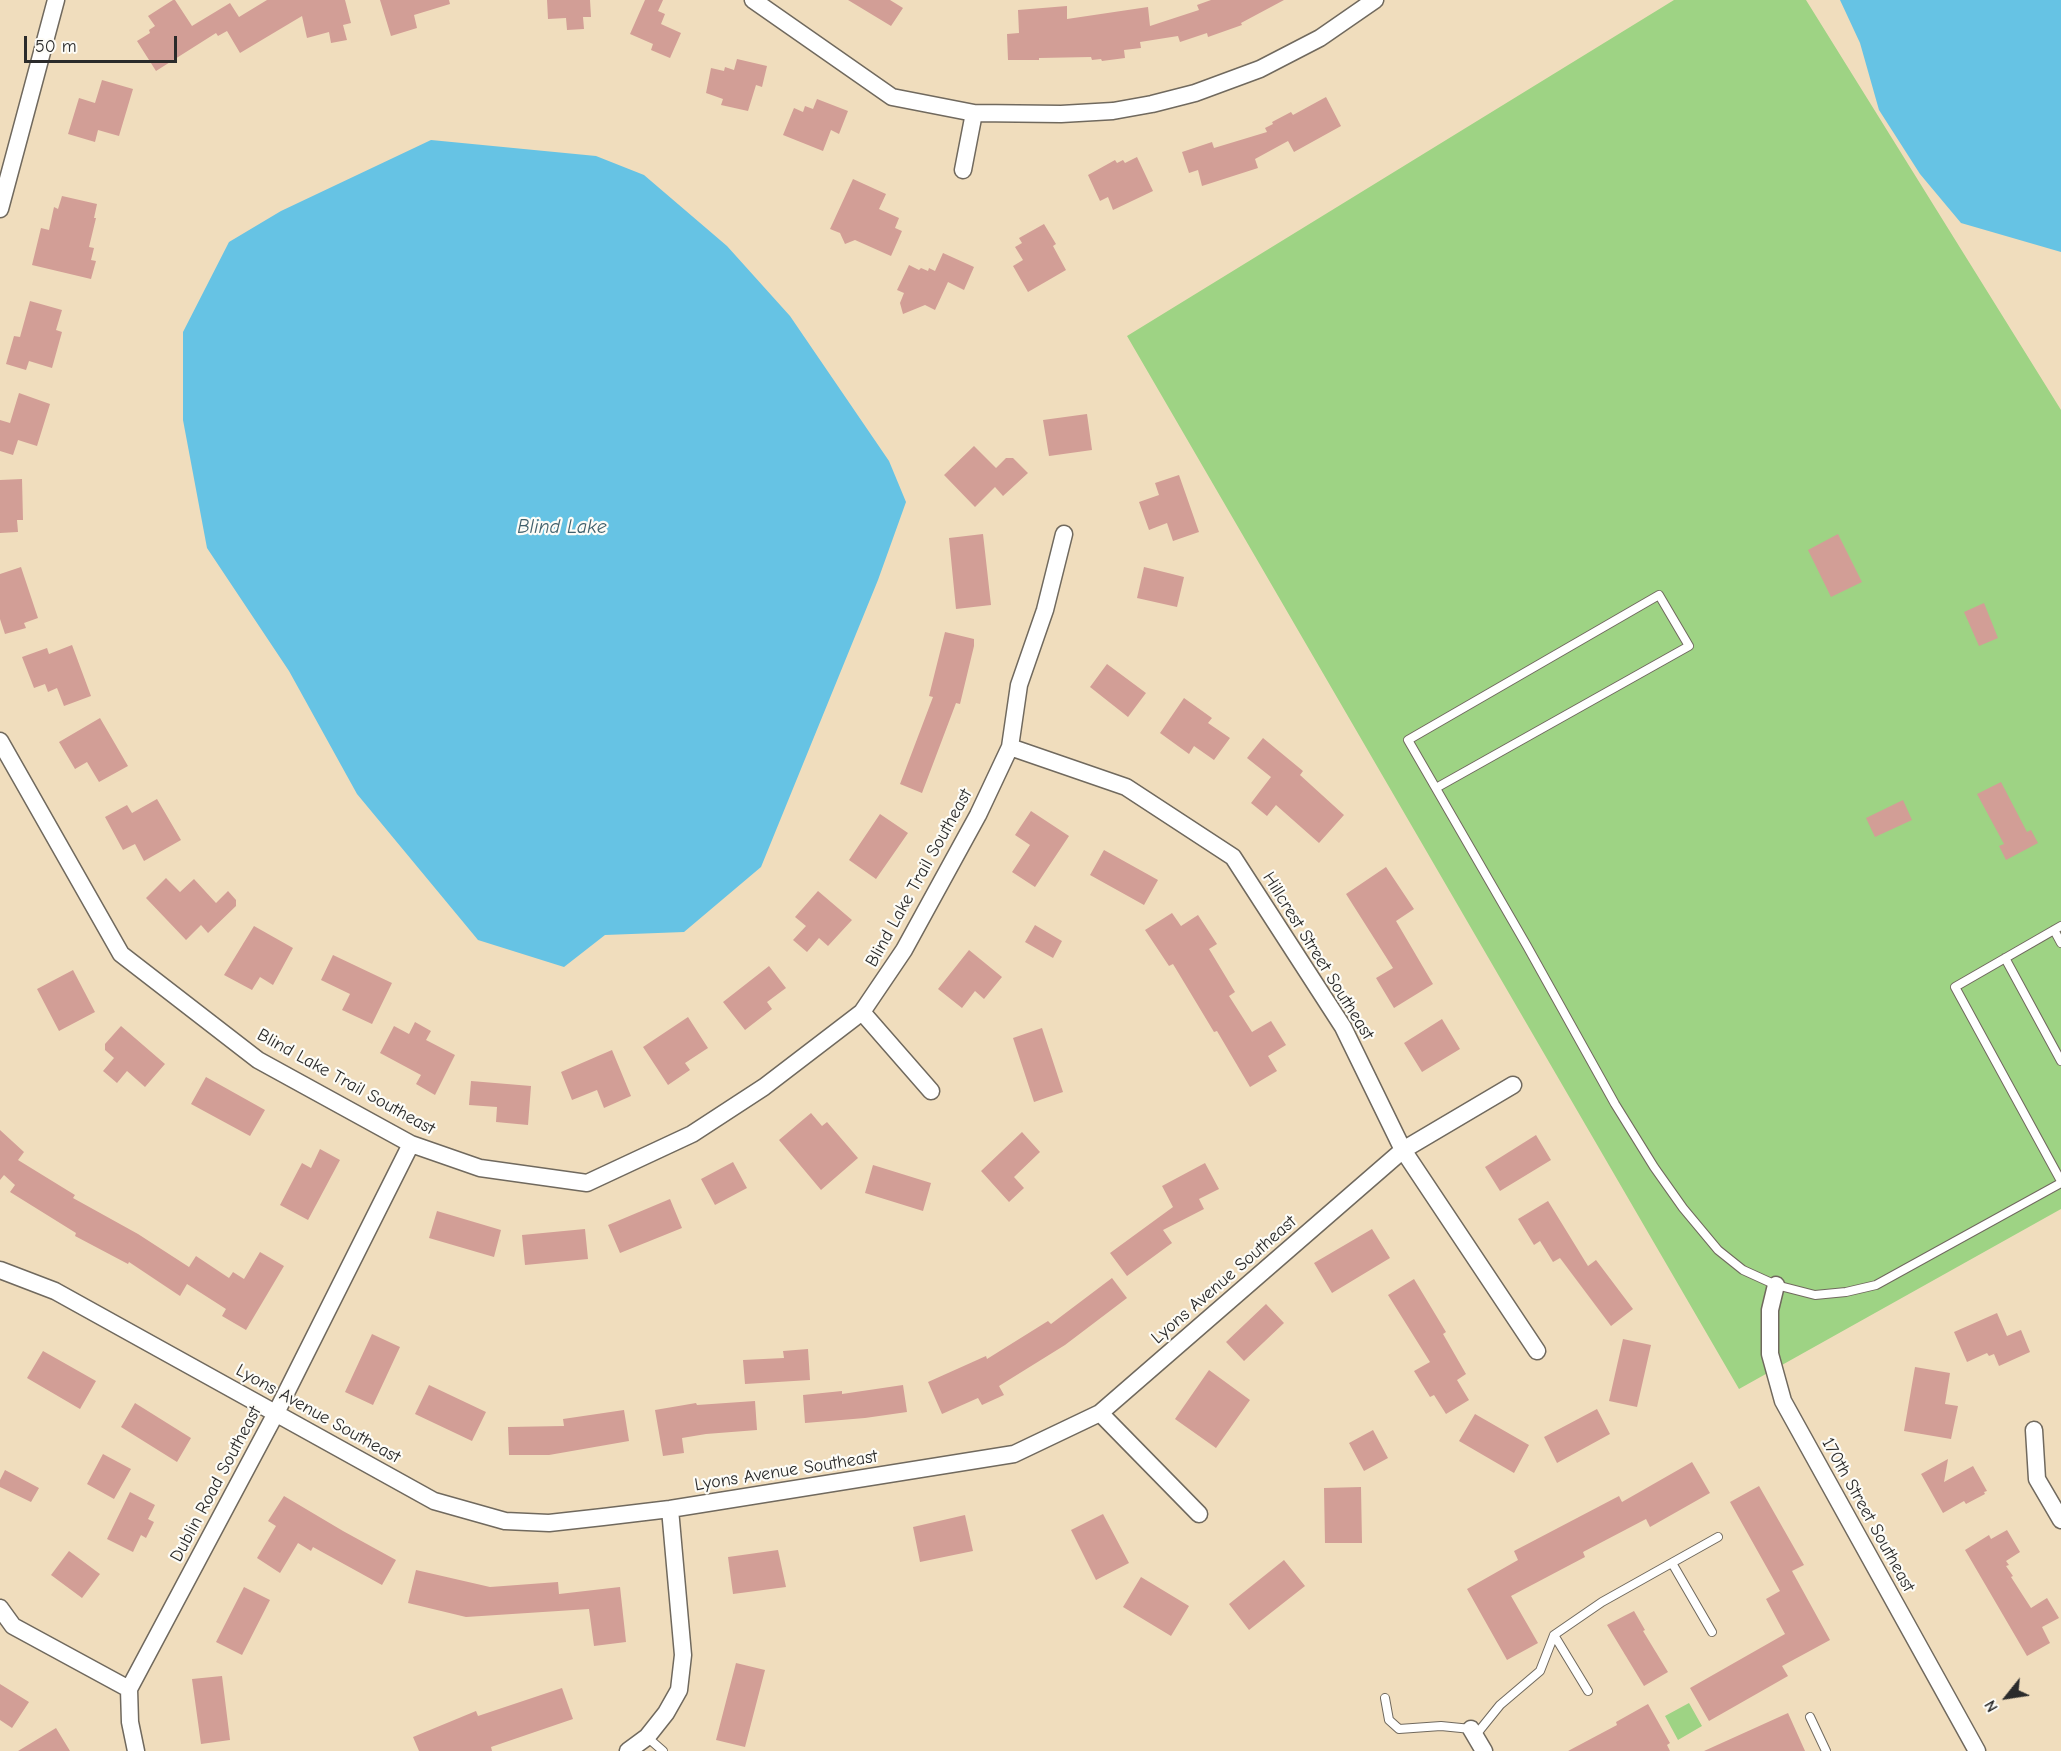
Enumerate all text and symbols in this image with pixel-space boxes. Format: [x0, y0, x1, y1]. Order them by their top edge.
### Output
scale bar [27, 24, 180, 62]
text: 50 m [35, 36, 77, 57]
water label: Blind Lake [517, 515, 607, 539]
street label: Blind Lake Trail Southeast [861, 785, 977, 971]
street label: Hillcrest Street Southeast [1258, 868, 1378, 1044]
street label: Blind Lake Trail Southeast [253, 1024, 439, 1140]
street label: Lyons Avenue Southeast [1147, 1211, 1301, 1349]
street label: Lyons Avenue Southeast [232, 1360, 404, 1468]
street label: Dublin Road Southeast [166, 1402, 266, 1566]
street label: 170th Street Southeast [1817, 1434, 1919, 1596]
street label: Lyons Avenue Southeast [693, 1446, 879, 1496]
north arrow [1977, 1667, 2037, 1727]
text: N [1981, 1697, 2002, 1715]

